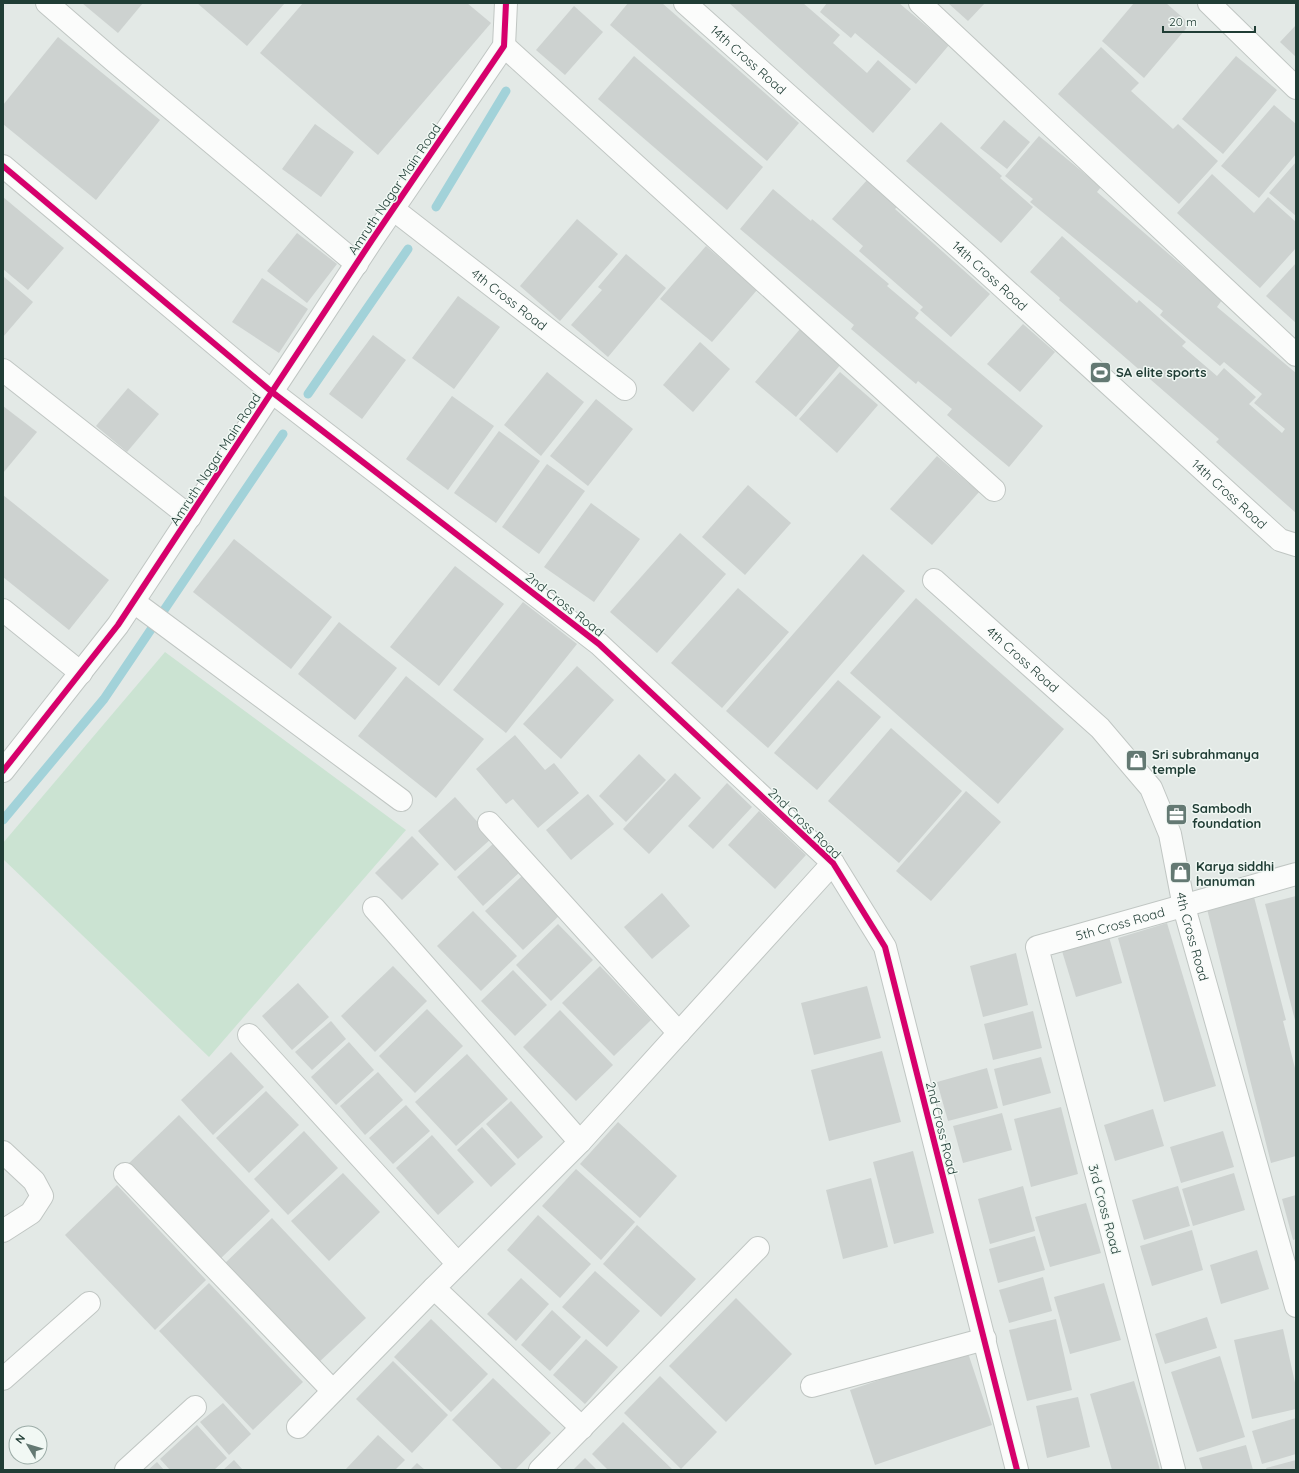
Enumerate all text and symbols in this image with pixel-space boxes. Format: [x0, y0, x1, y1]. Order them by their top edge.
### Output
scale bar [1163, 8, 1255, 34]
text: 20 m [1169, 14, 1197, 29]
street label: 14th Cross Road [707, 22, 790, 98]
street label: Amruth Nagar Main Road [344, 120, 444, 258]
street label: 14th Cross Road [949, 237, 1031, 314]
street label: 4th Cross Road [468, 265, 550, 333]
sports icon: SA elite sports [1087, 359, 1113, 385]
place label: SA elite sports [1116, 364, 1207, 380]
street label: Amruth Nagar Main Road [166, 390, 264, 528]
street label: 14th Cross Road [1189, 456, 1270, 532]
street label: 2nd Cross Road [523, 568, 607, 640]
street label: 4th Cross Road [983, 623, 1062, 696]
place label: Sri subrahmanya temple [1152, 746, 1259, 777]
shop icon: Sri subrahmanya temple [1123, 748, 1149, 774]
street label: 2nd Cross Road [765, 784, 845, 862]
place label: Sambodh foundation [1192, 800, 1261, 831]
office icon: Sambodh foundation [1163, 802, 1189, 828]
place label: Karya siddhi hanuman [1196, 858, 1274, 889]
shop icon: Karya siddhi hanuman [1167, 860, 1193, 886]
street label: 4th Cross Road [1173, 891, 1212, 983]
street label: 5th Cross Road [1074, 903, 1166, 944]
street label: 2nd Cross Road [923, 1080, 961, 1176]
street label: 3rd Cross Road [1085, 1162, 1125, 1256]
north arrow [8, 1425, 48, 1465]
text: N [12, 1431, 28, 1446]

